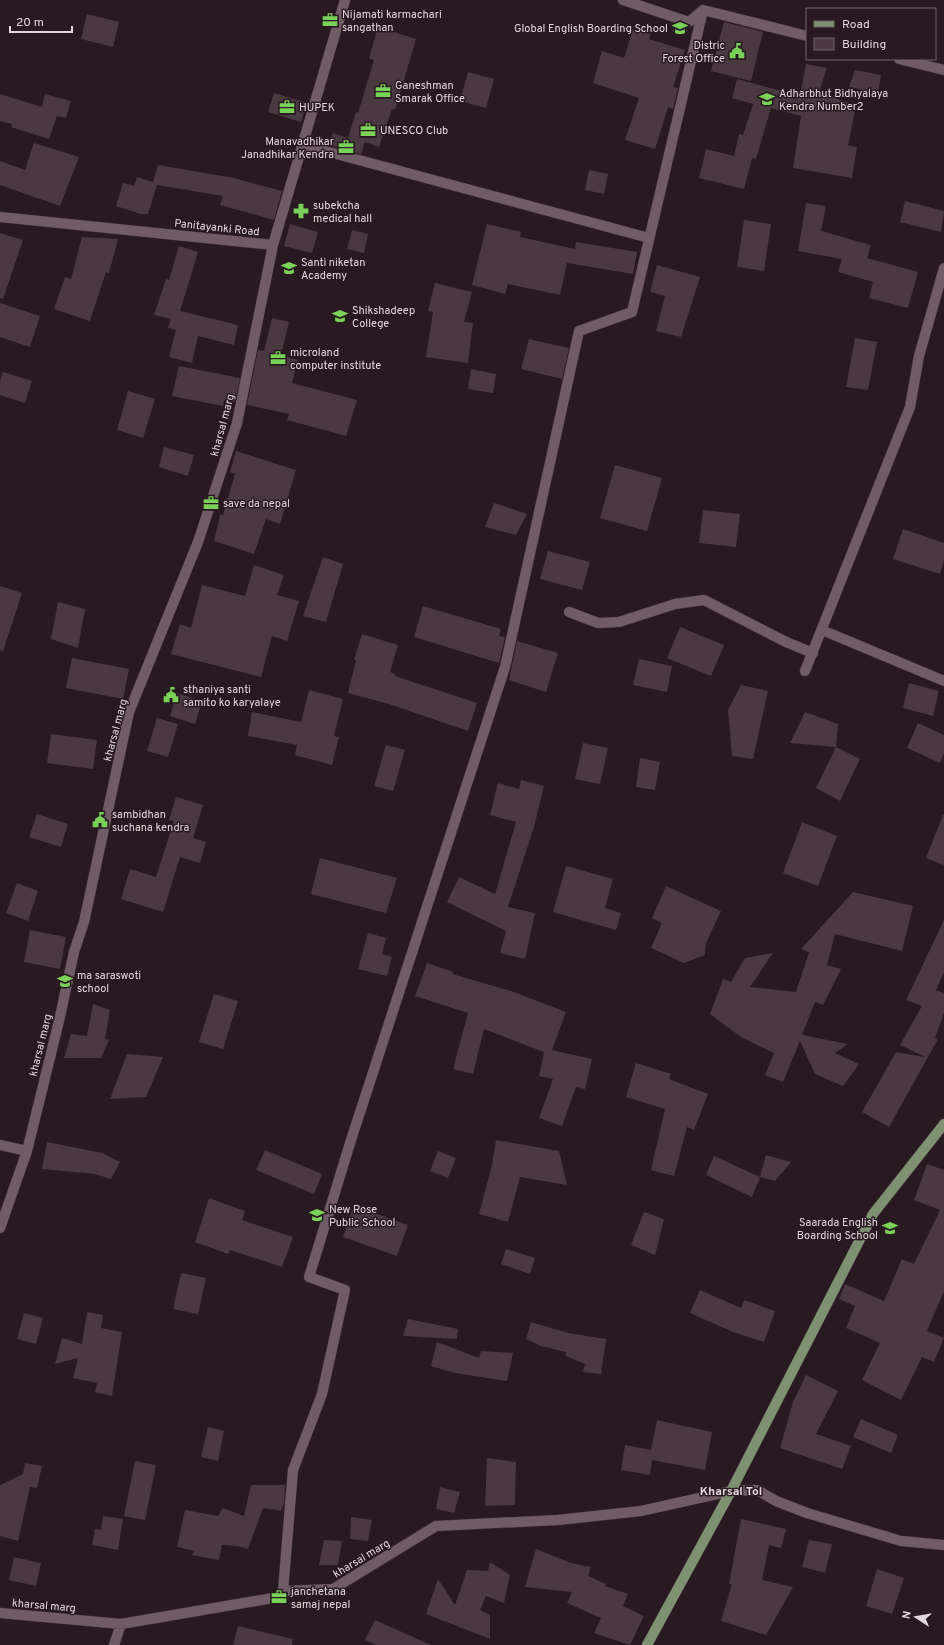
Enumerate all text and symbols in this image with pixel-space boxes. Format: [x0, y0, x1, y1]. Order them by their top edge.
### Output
scale bar [10, 8, 72, 34]
place label: Nijamati karmachari sangathan [342, 8, 442, 35]
legend [806, 8, 936, 60]
office icon: Nijamati karmachari sangathan [321, 11, 339, 29]
text: 20 m [16, 15, 44, 31]
text: Road [842, 17, 870, 33]
school or university icon: Global English Boarding School [671, 19, 689, 37]
place label: Global English Boarding School [514, 22, 668, 36]
text: Building [842, 37, 886, 53]
place label: Distric Forest Office [662, 39, 725, 66]
public building icon: Distric Forest Office [728, 42, 746, 60]
place label: Ganeshman Smarak Office [395, 79, 465, 106]
office icon: Ganeshman Smarak Office [374, 82, 392, 100]
place label: Adharbhut Bidhyalaya Kendra Number2 [779, 87, 888, 114]
school or university icon: Adharbhut Bidhyalaya Kendra Number2 [758, 90, 776, 108]
office icon: HUPEK [278, 98, 296, 116]
place label: HUPEK [299, 101, 335, 115]
office icon: UNESCO Club [359, 121, 377, 139]
place label: UNESCO Club [380, 124, 448, 138]
place label: Manavadhikar Janadhikar Kendra [241, 135, 335, 162]
office icon: Manavadhikar Janadhikar Kendra [337, 138, 355, 156]
place label: subekcha medical hall [313, 199, 372, 226]
pharmacy icon: subekcha medical hall [292, 202, 310, 220]
street label: Panitayanki Road [173, 217, 260, 239]
place label: Santi niketan Academy [301, 256, 365, 283]
school or university icon: Santi niketan Academy [280, 259, 298, 277]
place label: Shikshadeep College [352, 304, 415, 331]
school or university icon: Shikshadeep College [331, 307, 349, 325]
place label: microland computer institute [290, 346, 381, 373]
office icon: microland computer institute [269, 349, 287, 367]
street label: kharsal marg [208, 393, 238, 458]
office icon: save da nepal [202, 494, 220, 512]
place label: save da nepal [223, 497, 290, 511]
place label: sthaniya santi samito ko karyalaye [183, 683, 281, 710]
public building icon: sthaniya santi samito ko karyalaye [162, 686, 180, 704]
street label: kharsal marg [101, 698, 131, 763]
place label: sambidhan suchana kendra [112, 808, 190, 835]
public building icon: sambidhan suchana kendra [91, 811, 109, 829]
place label: ma saraswoti school [77, 969, 141, 996]
school or university icon: ma saraswoti school [56, 972, 74, 990]
street label: kharsal marg [26, 1012, 56, 1078]
place label: New Rose Public School [329, 1203, 396, 1230]
school or university icon: New Rose Public School [308, 1206, 326, 1224]
place label: Saarada English Boarding School [797, 1216, 878, 1243]
school or university icon: Saarada English Boarding School [881, 1219, 899, 1237]
district label: Kharsal Tol [700, 1484, 762, 1500]
street label: kharsal marg [330, 1536, 393, 1581]
place label: janchetana samaj nepal [290, 1585, 350, 1612]
office icon: janchetana samaj nepal [270, 1588, 288, 1606]
street label: kharsal marg [11, 1596, 76, 1616]
north arrow [896, 1597, 936, 1637]
text: N [900, 1610, 915, 1620]

